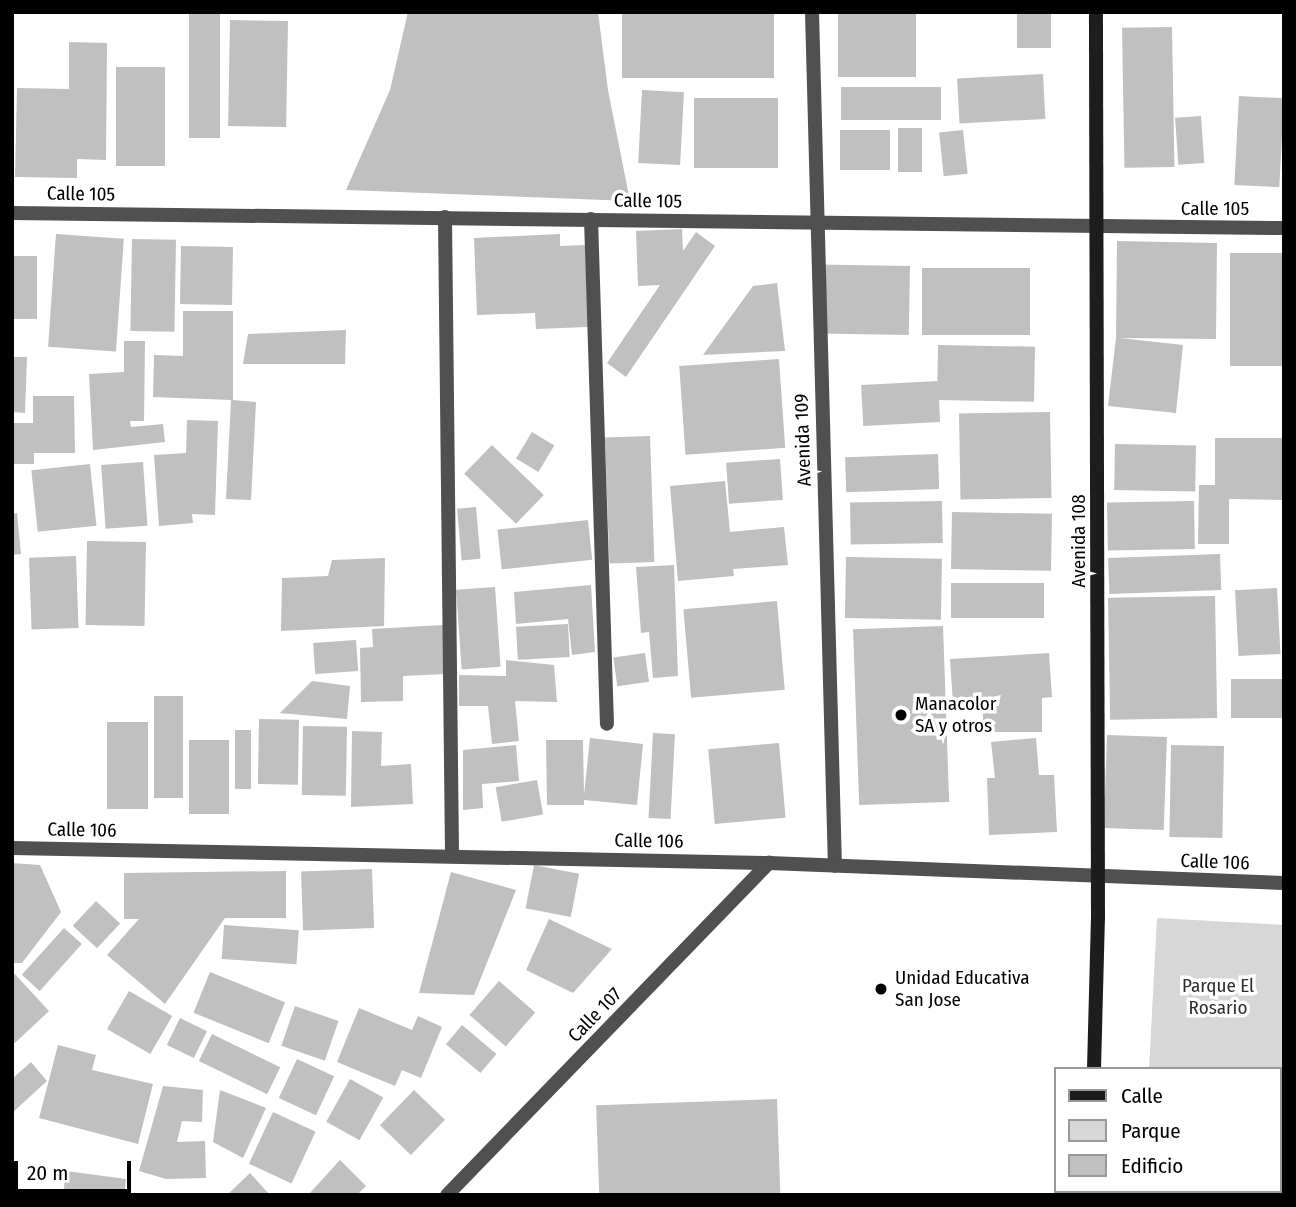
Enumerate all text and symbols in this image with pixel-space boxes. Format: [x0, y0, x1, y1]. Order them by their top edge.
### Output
street label: Calle 105 [47, 182, 115, 206]
street label: Calle 105 [614, 189, 682, 213]
street label: Calle 105 [1181, 198, 1249, 220]
street label: Avenida 109 [790, 393, 816, 487]
street label: Avenida 108 [1068, 494, 1090, 588]
place label: Manacolor SA y otros [915, 693, 996, 737]
marker: Manacolor SA y otros [893, 707, 909, 723]
street label: Calle 106 [47, 818, 117, 842]
street label: Calle 106 [614, 829, 684, 853]
street label: Calle 106 [1180, 849, 1250, 875]
place label: Unidad Educativa San Jose [895, 967, 1030, 1011]
park label: Parque El Rosario [1182, 975, 1254, 1019]
marker: Unidad Educativa San Jose [873, 981, 889, 997]
street label: Calle 107 [564, 983, 626, 1047]
legend [1054, 1067, 1282, 1193]
text: Calle [1121, 1083, 1163, 1109]
text: Parque [1121, 1118, 1181, 1144]
scale bar [18, 1148, 135, 1192]
text: Edificio [1121, 1153, 1183, 1179]
text: 20 m [27, 1160, 68, 1186]

